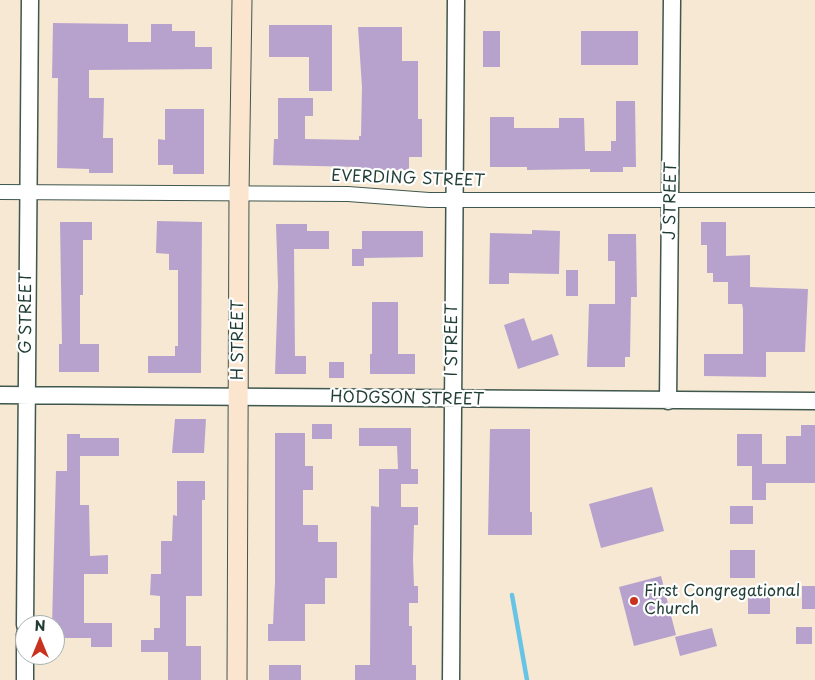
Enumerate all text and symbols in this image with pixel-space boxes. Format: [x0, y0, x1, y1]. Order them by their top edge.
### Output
street label: J STREET [661, 162, 681, 240]
street label: EVERDING STREET [331, 167, 485, 191]
street label: G STREET [17, 272, 37, 354]
street label: H STREET [229, 300, 249, 380]
street label: I STREET [443, 303, 463, 377]
street label: HODGSON STREET [330, 388, 484, 410]
place label: First Congregational Church [644, 582, 800, 620]
marker: First Congregational Church [628, 595, 640, 607]
north arrow [15, 615, 65, 665]
text: N [34, 615, 46, 636]

